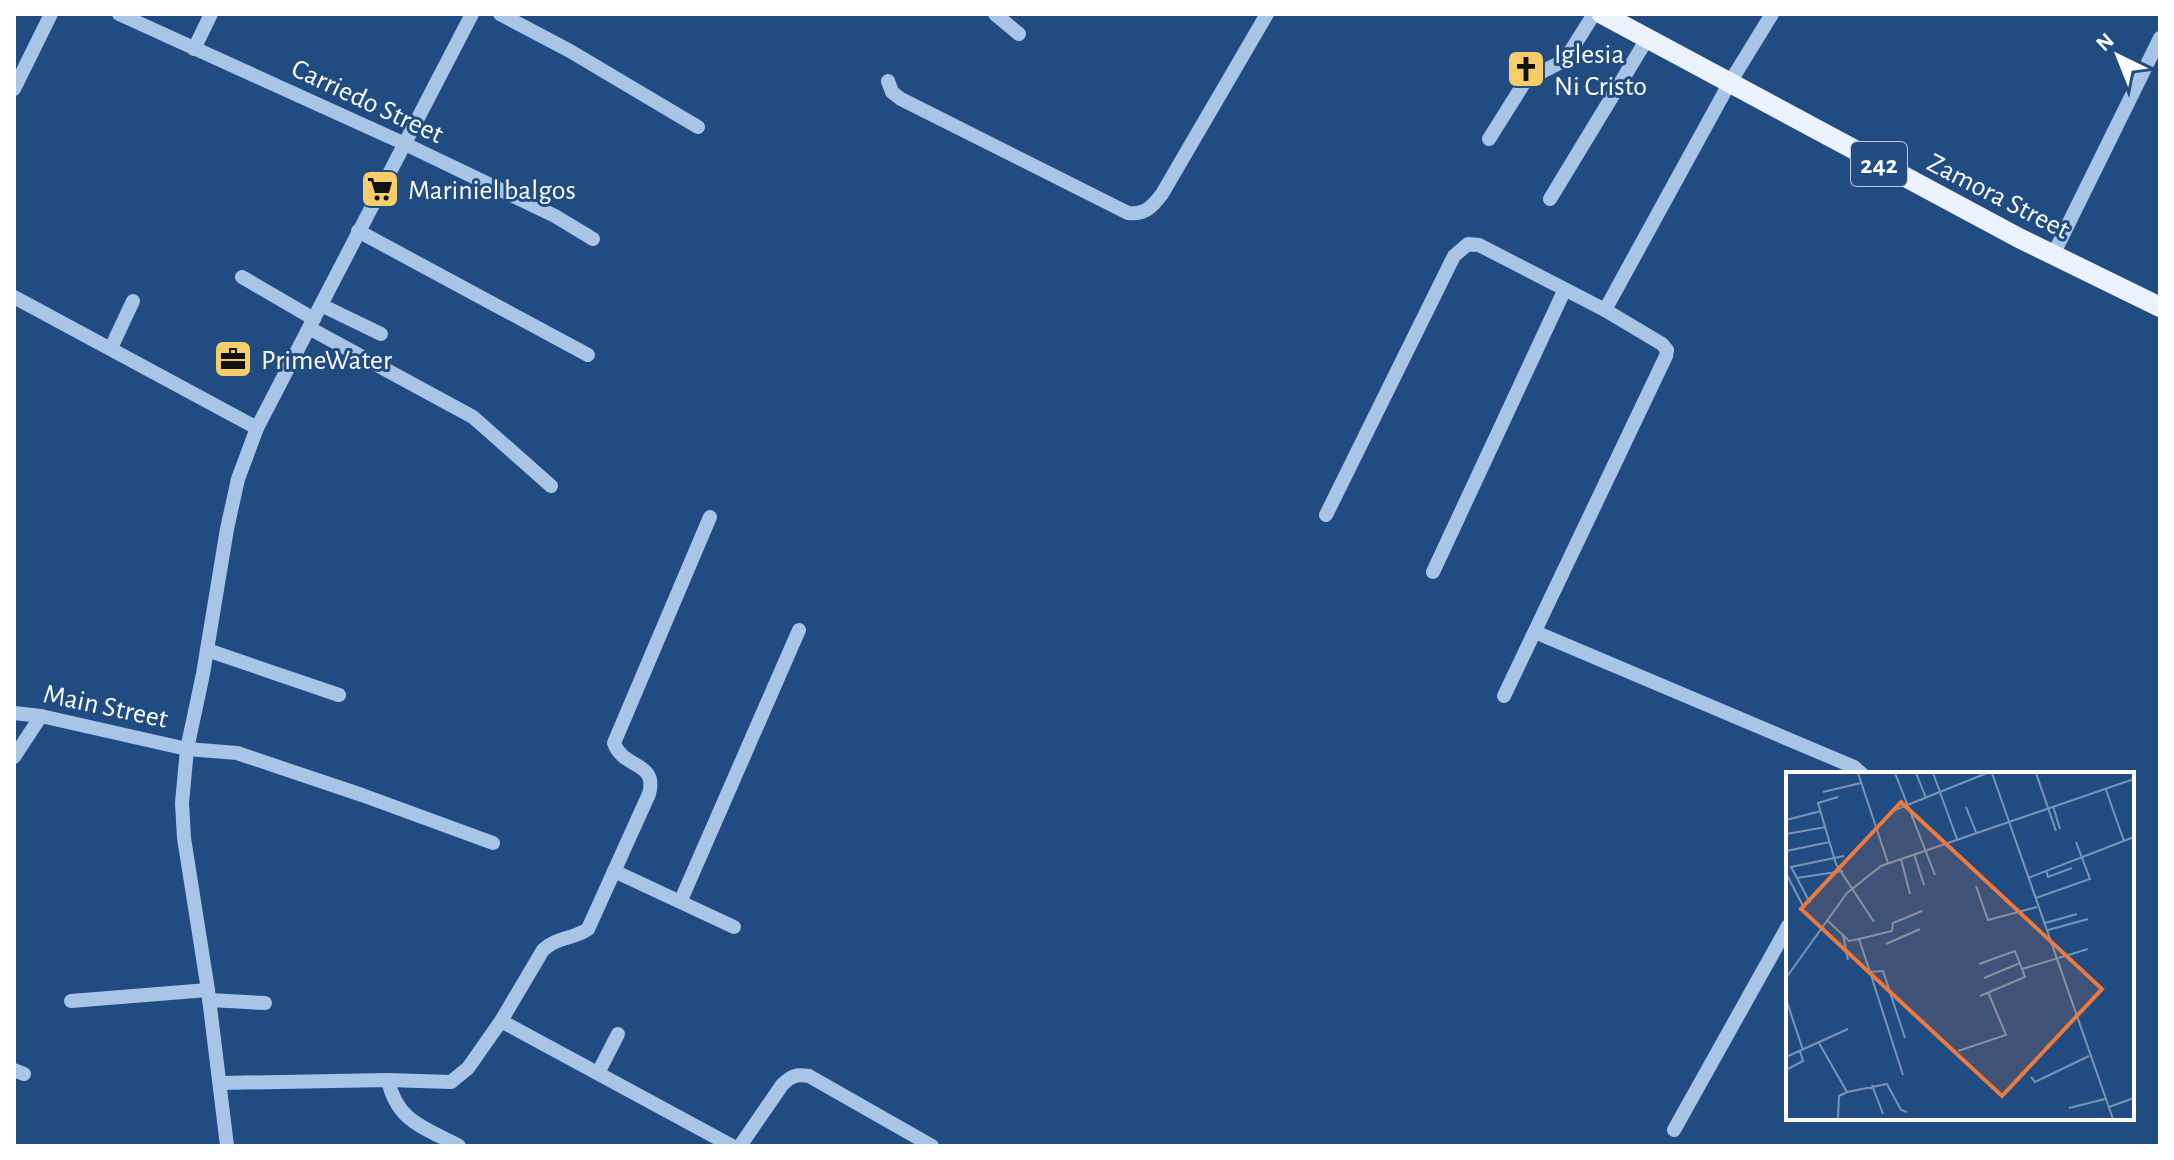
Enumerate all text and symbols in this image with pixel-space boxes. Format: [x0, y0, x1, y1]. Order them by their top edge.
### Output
north arrow [2078, 16, 2158, 96]
text: N [2092, 29, 2118, 55]
place label: Iglesia Ni Cristo [1554, 41, 1647, 101]
church icon: Iglesia Ni Cristo [1505, 48, 1547, 90]
street label: Carriedo Street [287, 55, 447, 149]
road number: 242 [1851, 142, 1907, 186]
street label: Zamora Street [1922, 149, 2074, 245]
supermarket icon: Mariniel balgos [359, 168, 401, 210]
place label: Mariniel balgos [408, 177, 576, 205]
office icon: PrimeWater [212, 338, 254, 380]
place label: PrimeWater [261, 347, 392, 375]
street label: Main Street [41, 680, 170, 734]
inset map [1786, 772, 2134, 1120]

